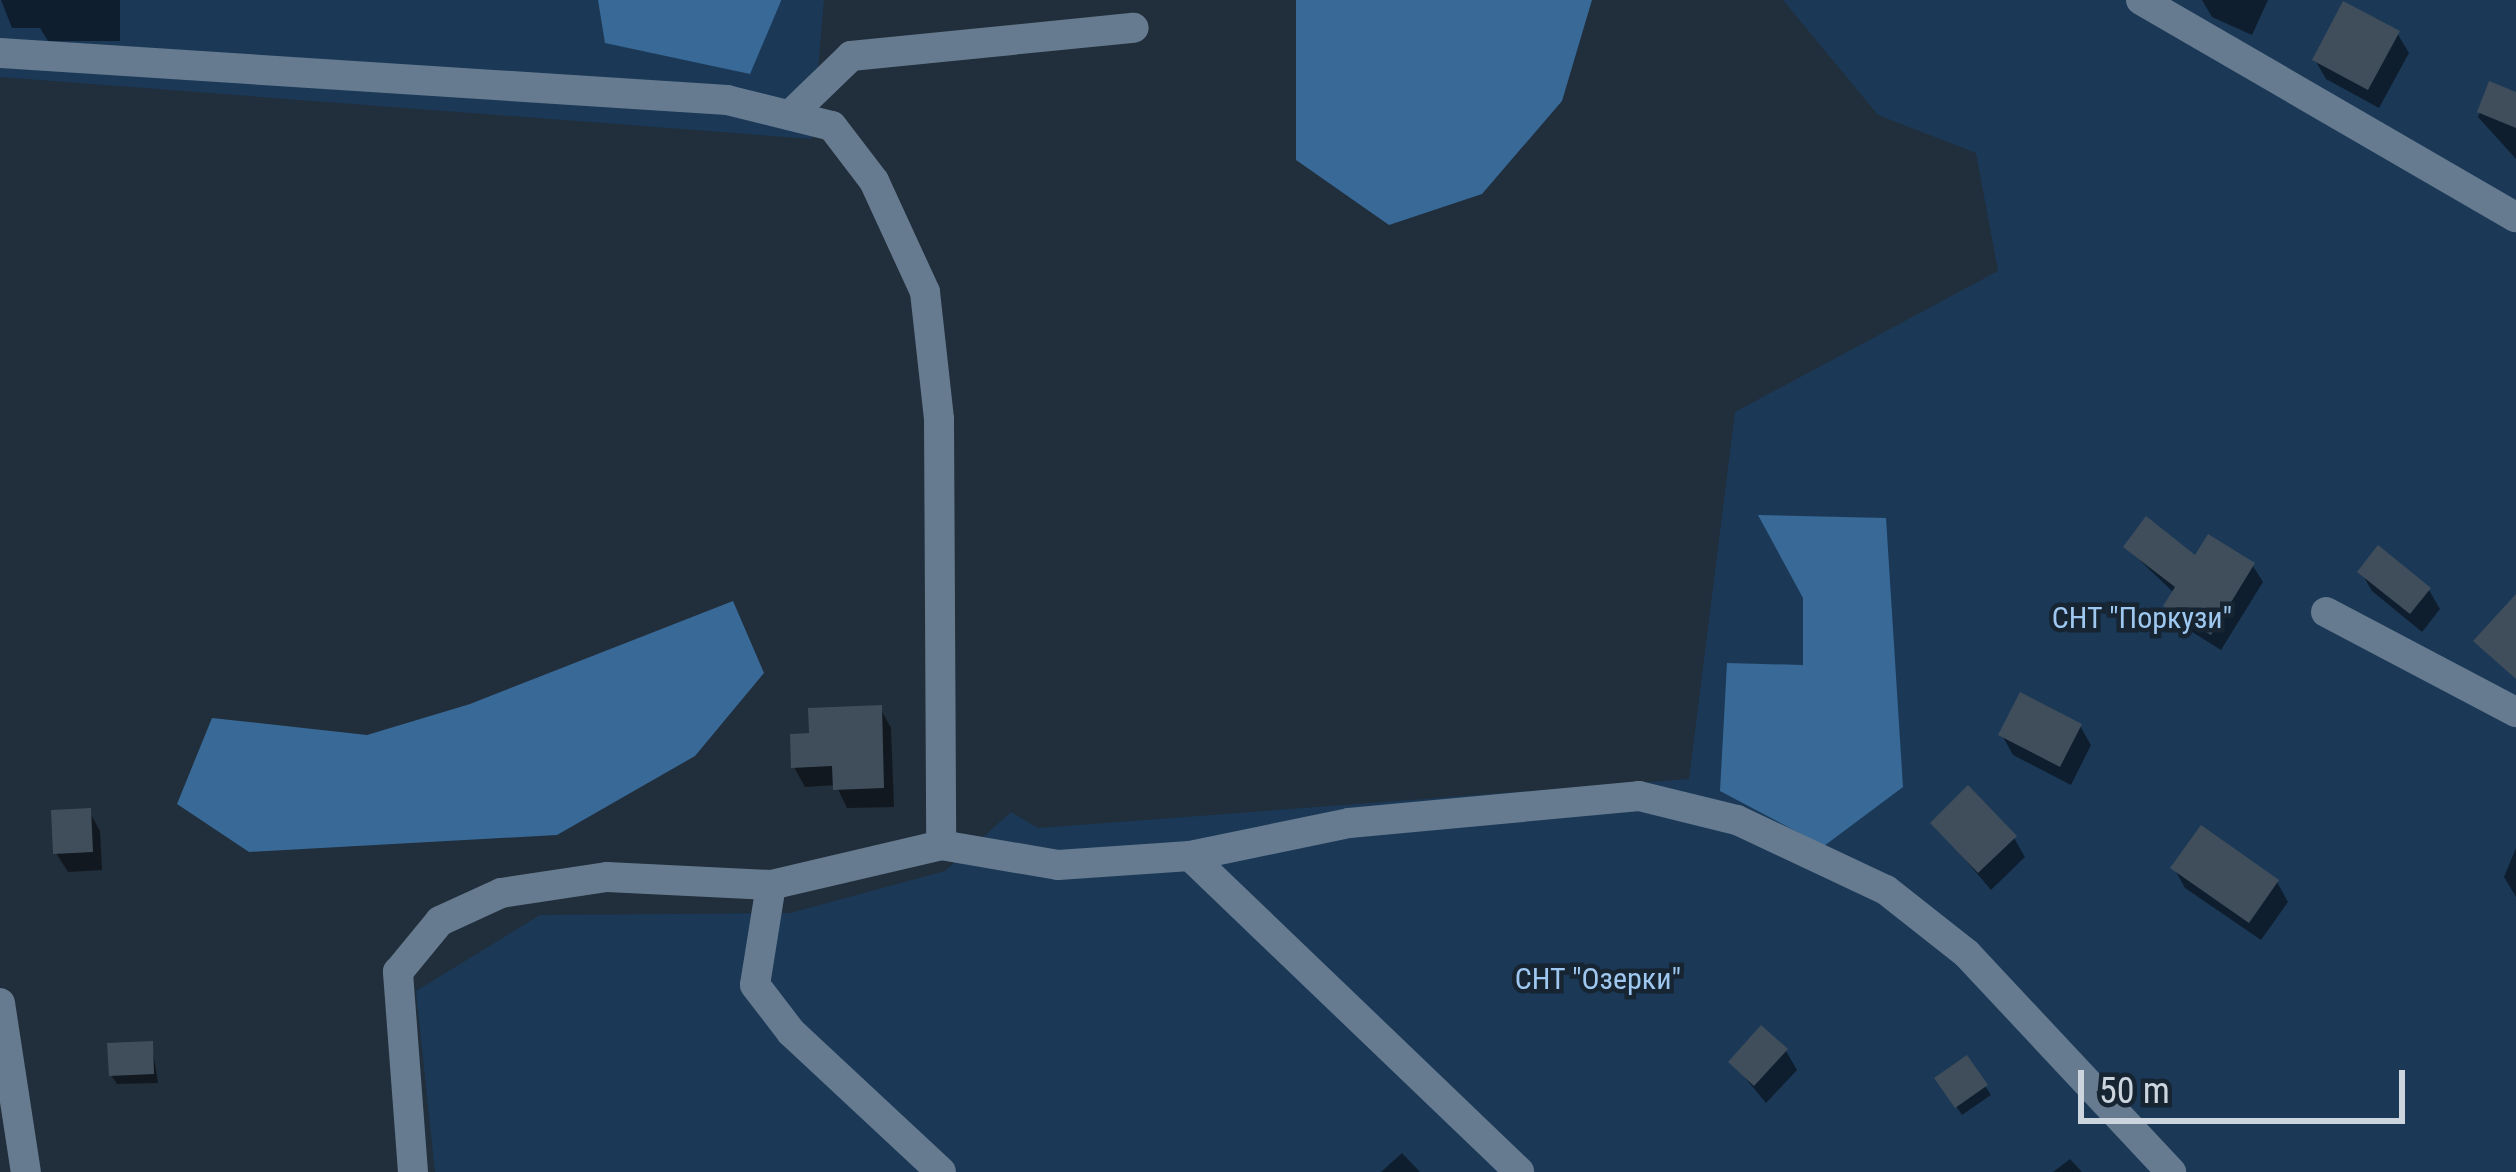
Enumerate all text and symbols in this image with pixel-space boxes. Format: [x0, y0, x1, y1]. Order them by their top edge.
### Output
park label: СНТ "Поркузи" [2052, 600, 2232, 636]
park label: СНТ "Озерки" [1515, 961, 1681, 997]
scale bar [2084, 1046, 2411, 1120]
text: 50 m [2099, 1070, 2170, 1112]

